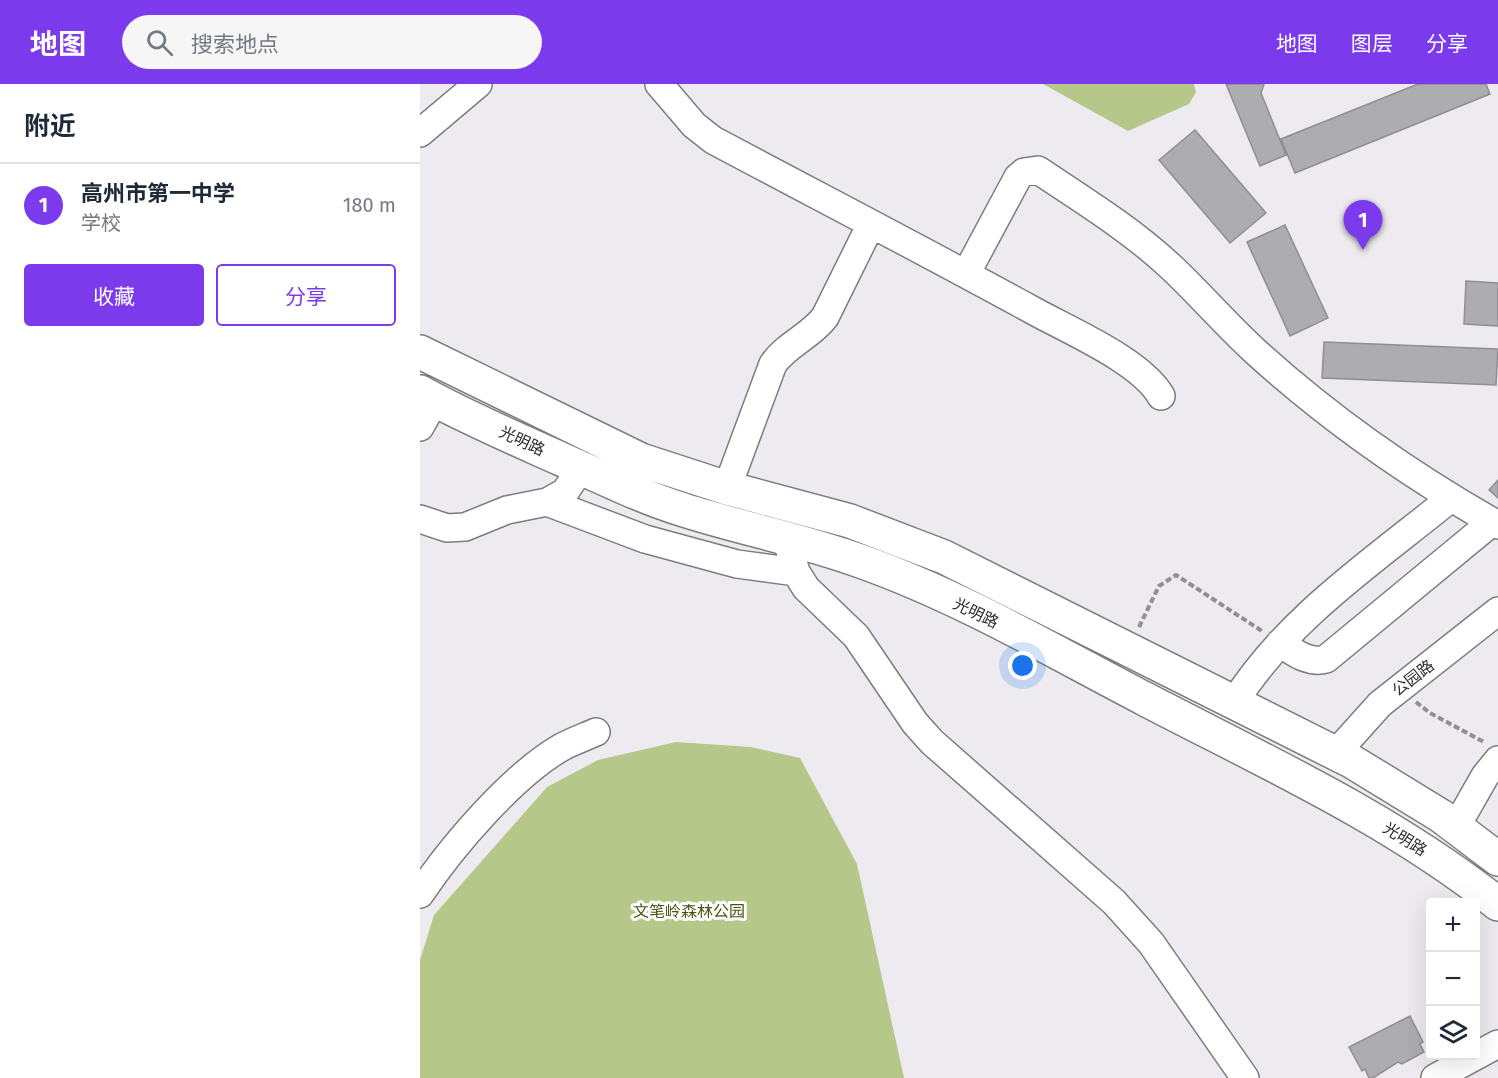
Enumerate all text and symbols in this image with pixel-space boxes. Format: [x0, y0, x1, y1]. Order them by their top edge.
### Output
search box [122, 15, 542, 69]
icon: search [143, 26, 176, 59]
text: 地图 [30, 28, 86, 61]
text: 搜索地点 [191, 31, 279, 58]
text: 地图 [1276, 31, 1318, 57]
text: 图层 [1351, 31, 1393, 57]
text: 分享 [1426, 31, 1468, 57]
text: 附近 [24, 111, 76, 142]
text: 高州市第一中学 [81, 180, 235, 207]
text: 1 [39, 193, 48, 217]
text: 180 m [343, 193, 396, 217]
pin: 1 [1344, 200, 1382, 250]
text: 学校 [81, 211, 121, 235]
button: 收藏 [24, 264, 204, 326]
button: 分享 [216, 264, 396, 326]
street label: 光明路 [496, 422, 548, 460]
street label: 光明路 [950, 594, 1002, 632]
your location [1008, 651, 1037, 680]
street label: 公园路 [1388, 656, 1438, 700]
street label: 光明路 [1380, 818, 1430, 860]
map controls [1426, 898, 1480, 1060]
button: + [1426, 898, 1480, 952]
park label: 文笔岭森林公园 [633, 902, 745, 921]
button: − [1426, 952, 1480, 1006]
button: layers [1426, 1006, 1480, 1060]

